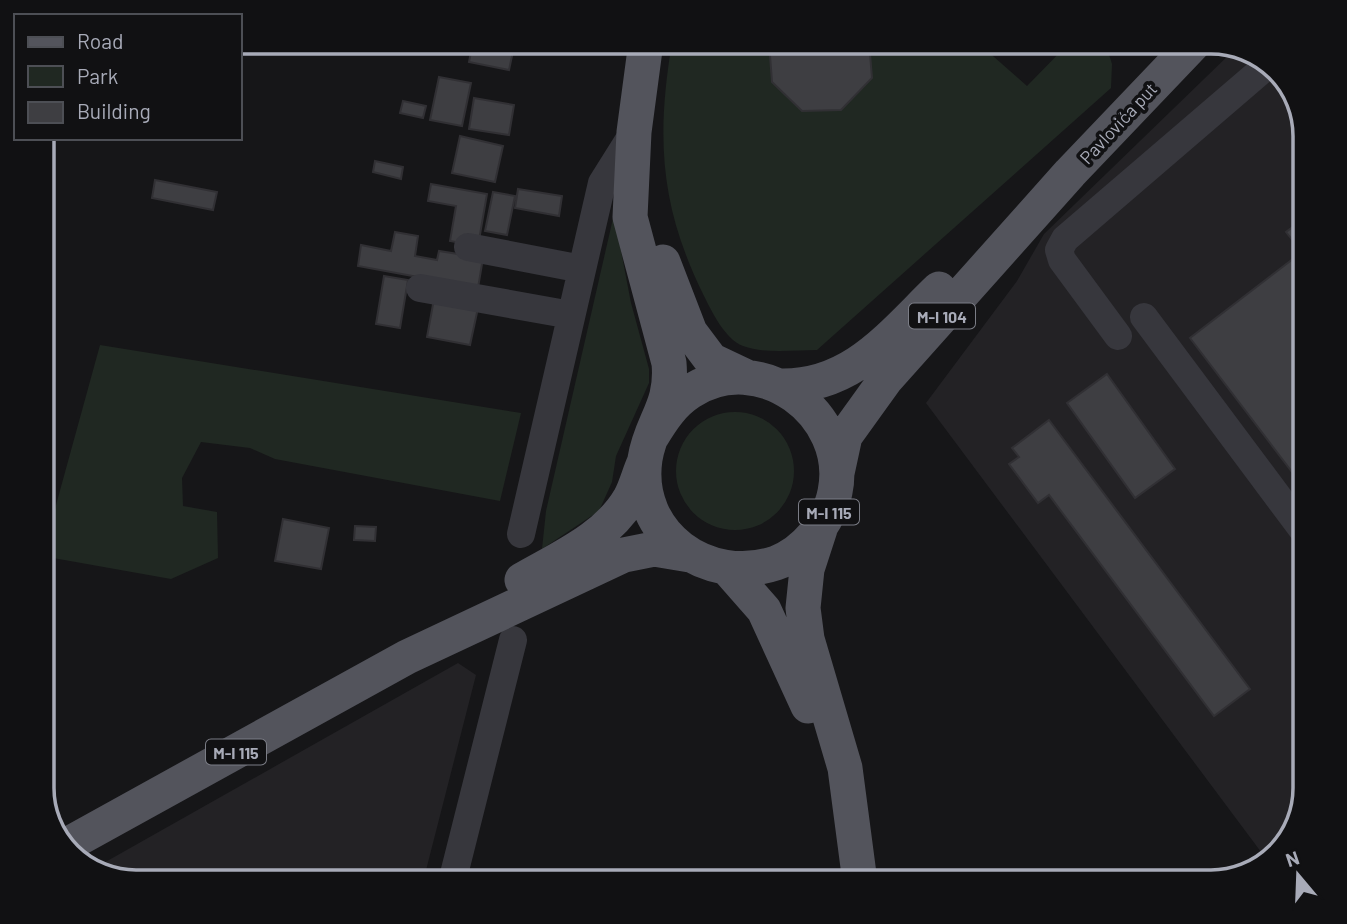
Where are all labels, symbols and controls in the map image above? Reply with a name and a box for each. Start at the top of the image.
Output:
legend [14,14,242,140]
text: Road [77,28,123,53]
text: Park [77,63,118,88]
street label: Pavlovića put [1075,78,1161,168]
text: Building [77,98,151,123]
road number: M-I 104 [909,304,975,328]
road number: M-I 115 [799,499,859,524]
road number: M-I 115 [206,740,266,764]
north arrow [1263,840,1333,910]
text: N [1283,846,1302,871]

